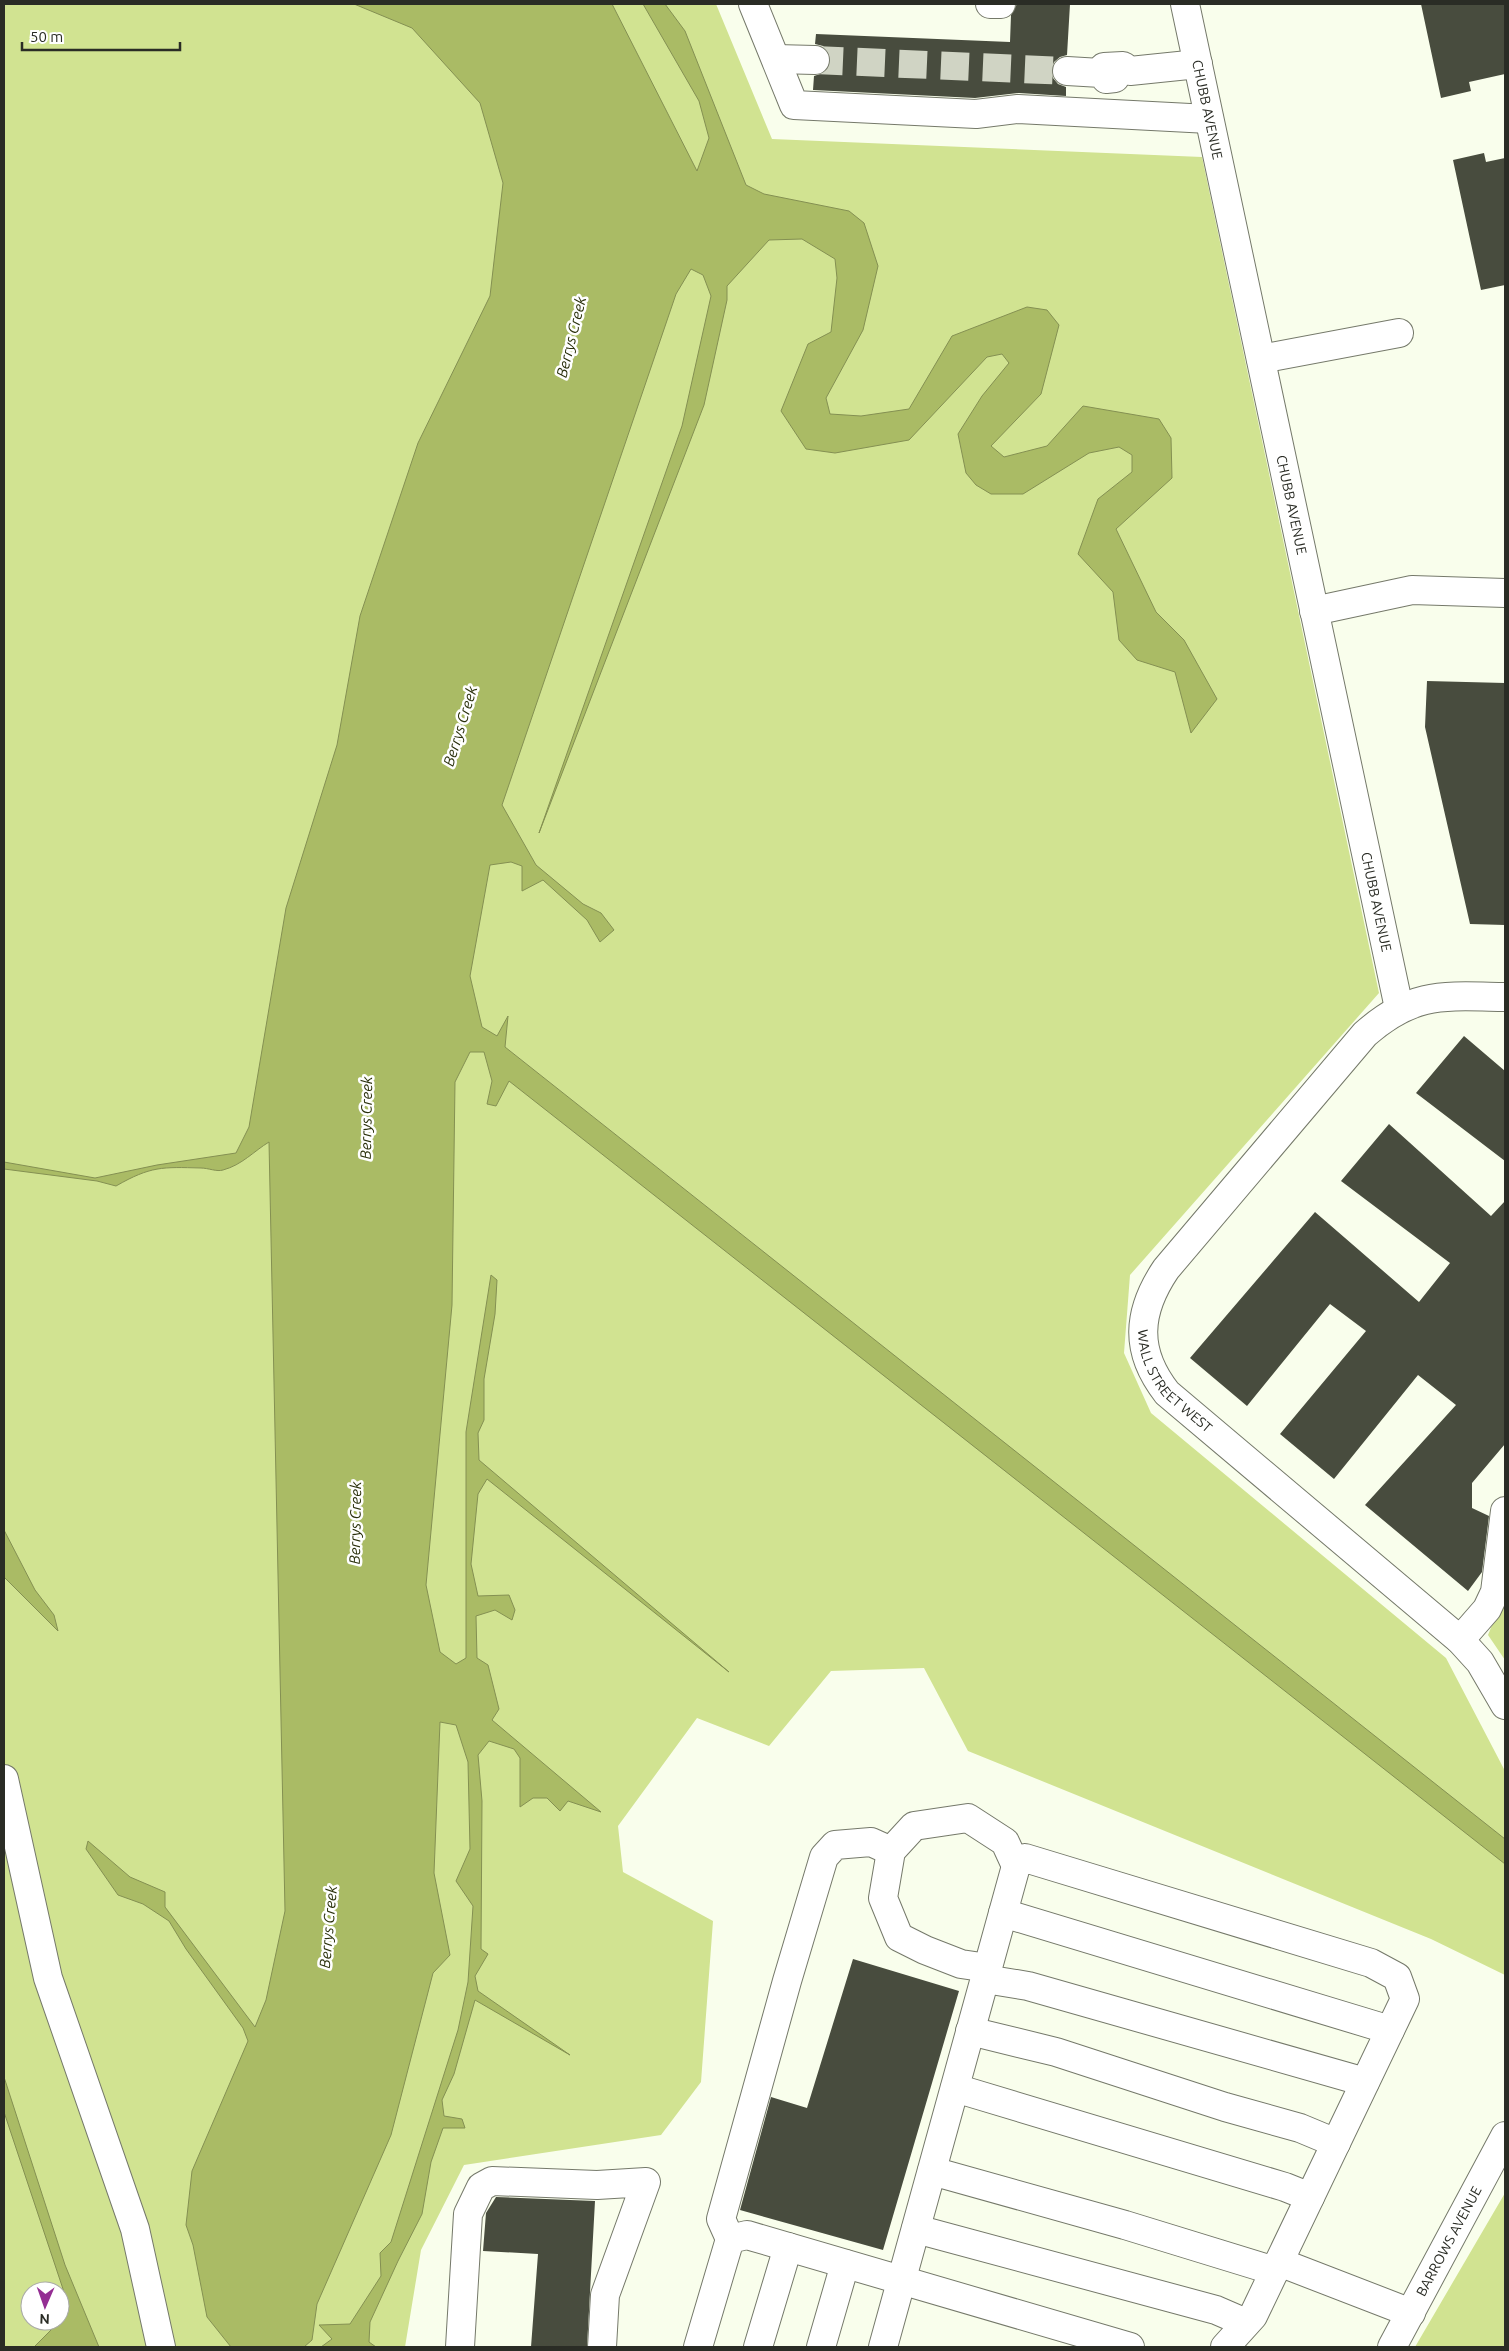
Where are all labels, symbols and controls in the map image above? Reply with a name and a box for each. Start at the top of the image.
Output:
scale bar [22,20,180,52]
text: 50 m [30,28,63,45]
street label: CHUBB AVENUE [1189,58,1226,161]
water label: Berrys Creek [553,294,589,379]
street label: CHUBB AVENUE [1273,453,1310,556]
water label: Berrys Creek [440,684,480,768]
street label: CHUBB AVENUE [1358,851,1395,953]
water label: Berrys Creek [357,1076,375,1160]
street label: WALL STREET WEST [1135,1329,1216,1436]
water label: Berrys Creek [346,1481,364,1565]
water label: Berrys Creek [316,1885,340,1969]
street label: BARROWS AVENUE [1413,2183,1485,2299]
north arrow [20,2281,70,2331]
text: N [39,2311,50,2327]

